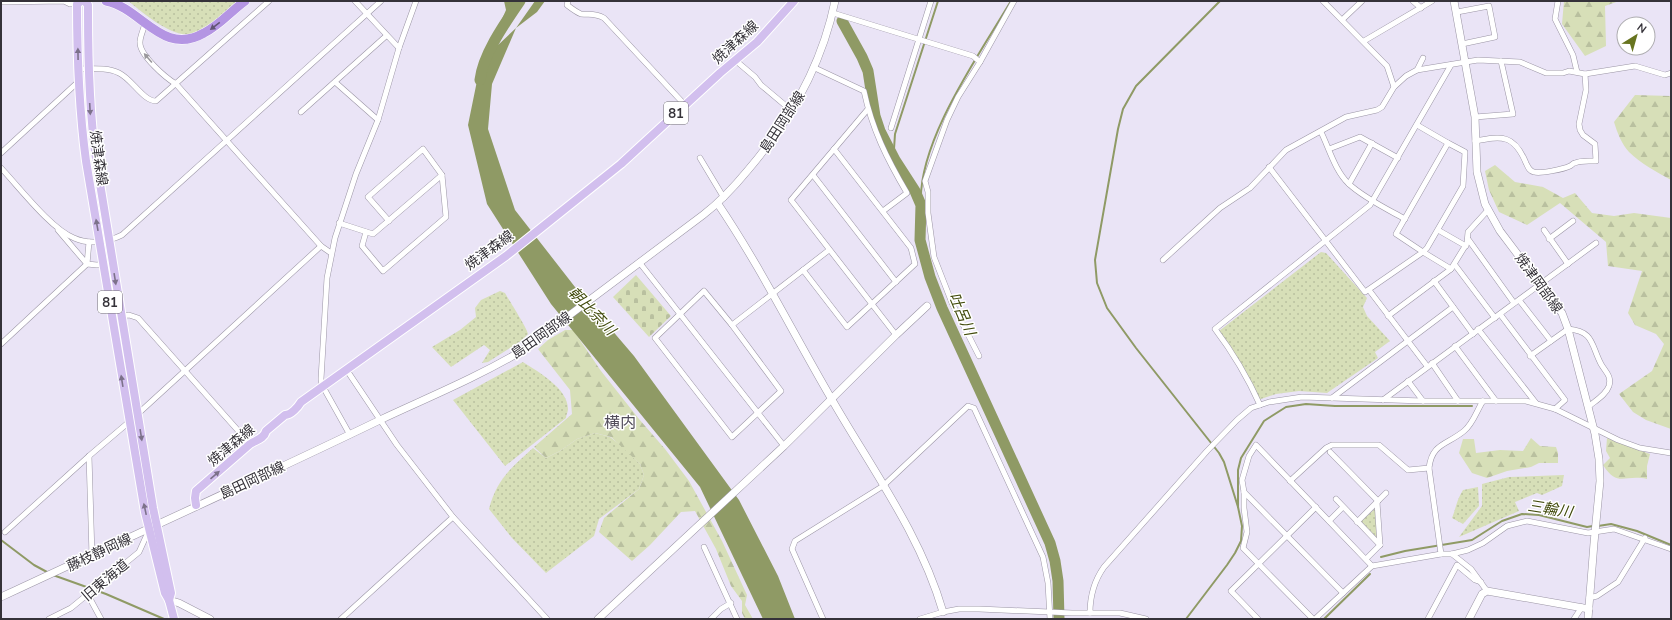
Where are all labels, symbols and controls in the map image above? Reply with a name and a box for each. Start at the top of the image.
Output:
north arrow [1616,16,1656,56]
street label: 焼津森線 [708,17,762,68]
text: N [1634,20,1650,37]
one-way arrow [210,22,221,30]
one-way arrow [75,47,81,60]
one-way arrow [144,53,153,64]
street label: 島田岡部線 [755,88,809,157]
road number: 81 [664,102,688,124]
one-way arrow [87,103,93,116]
street label: 焼津森線 [85,129,112,187]
one-way arrow [94,219,100,231]
street label: 焼津森線 [461,226,518,275]
street label: 焼津岡部線 [1510,249,1567,317]
one-way arrow [112,273,118,285]
water label: 朝比奈川 [564,282,621,341]
water label: 吐呂川 [944,289,981,340]
road number: 81 [98,291,122,313]
street label: 島田岡部線 [507,308,575,363]
one-way arrow [119,375,125,387]
district label: 横内 [604,412,636,434]
street label: 焼津森線 [204,420,259,471]
one-way arrow [138,429,144,441]
street label: 島田岡部線 [216,457,288,504]
one-way arrow [210,471,220,480]
water label: 三輪川 [1526,496,1576,523]
one-way arrow [141,503,147,515]
street label: 藤枝静岡線 [63,529,135,576]
street label: 旧東海道 [78,555,133,606]

